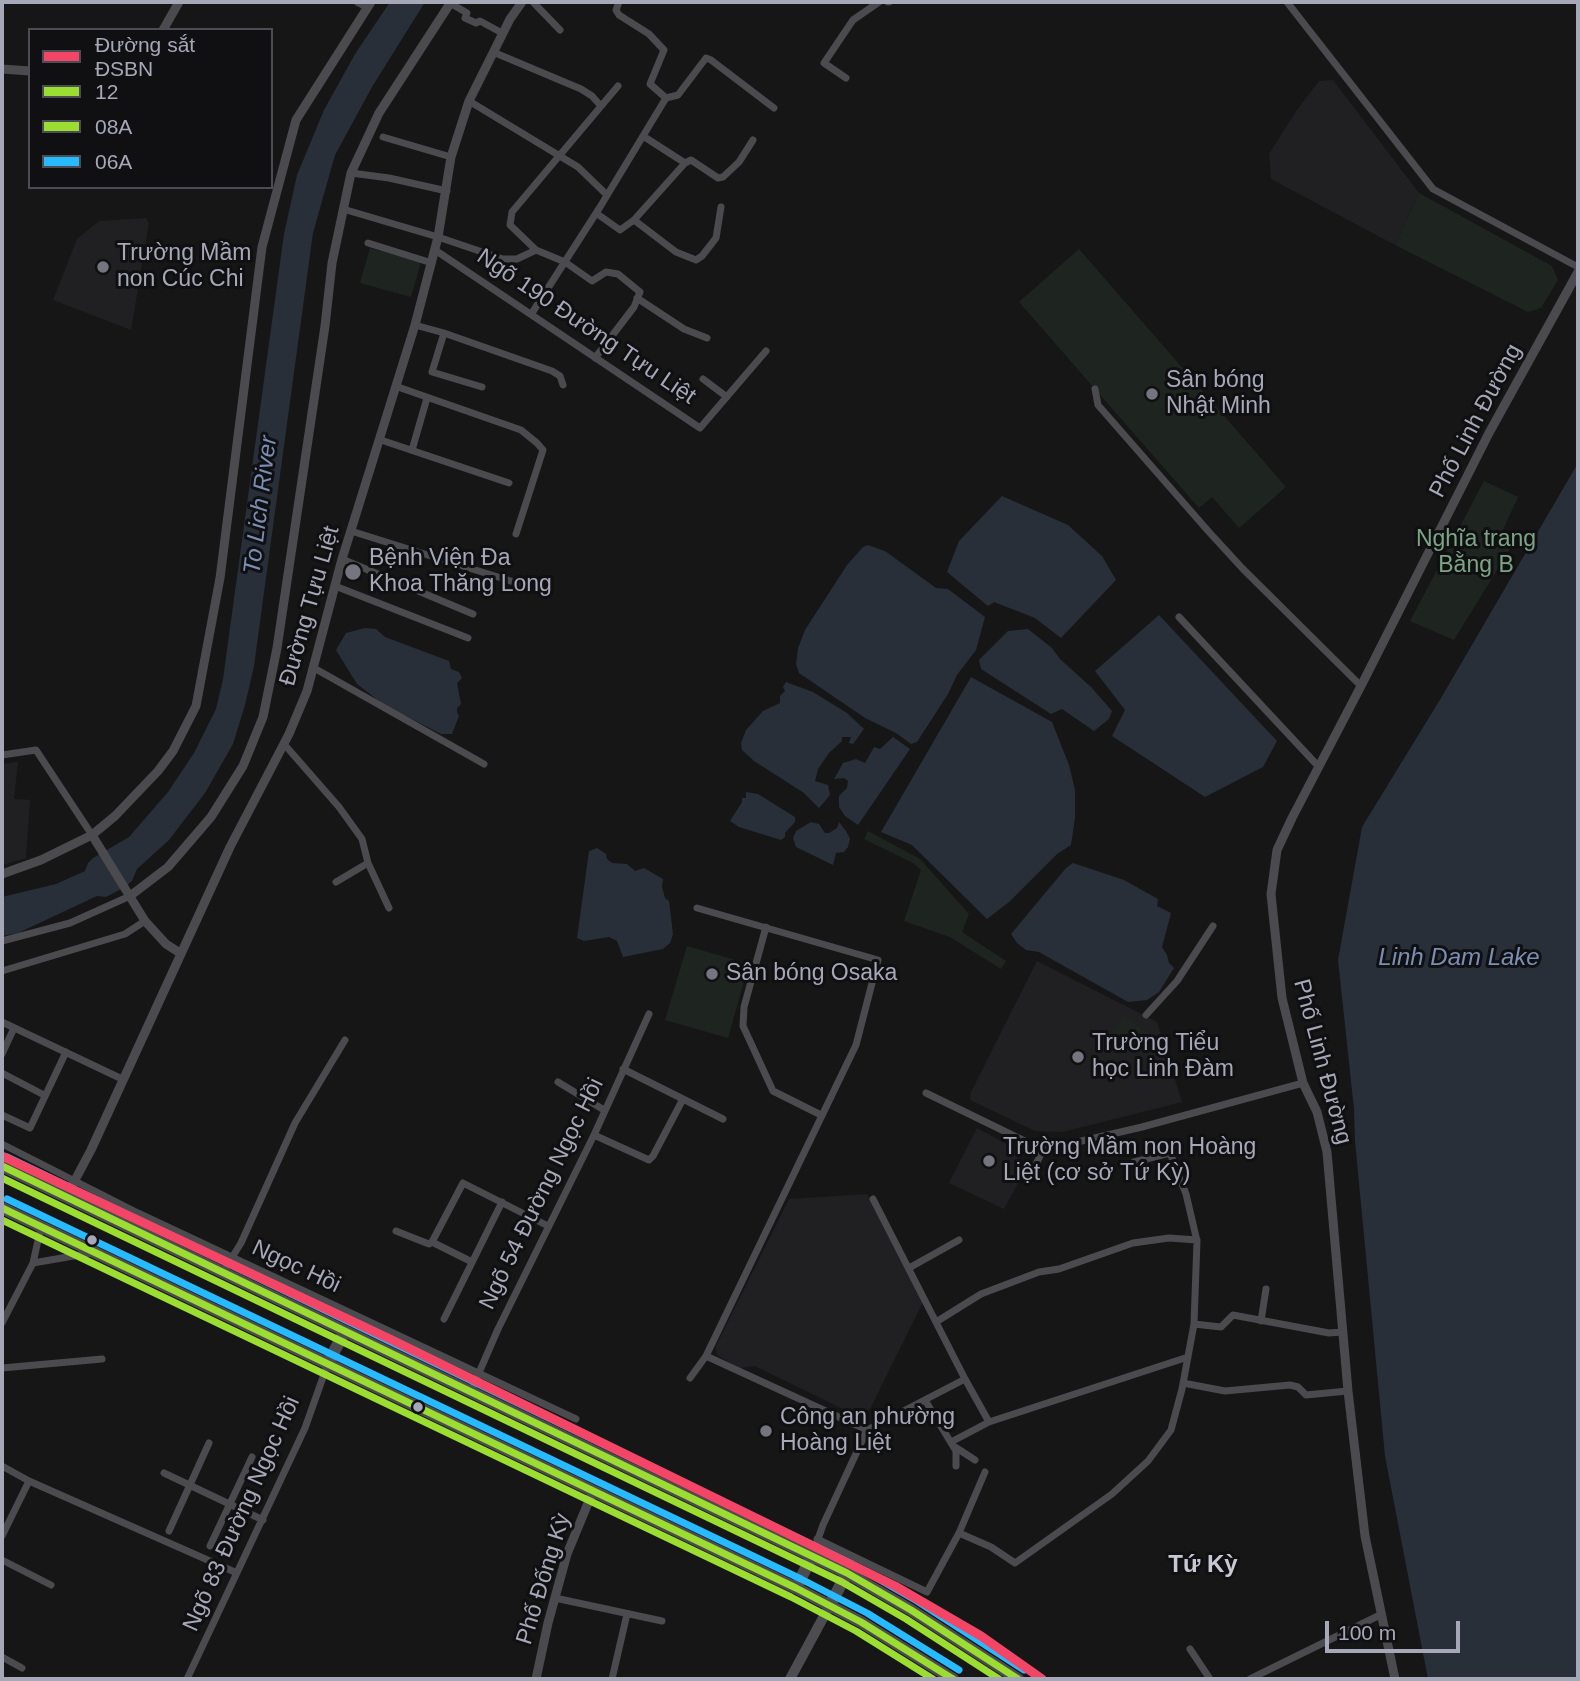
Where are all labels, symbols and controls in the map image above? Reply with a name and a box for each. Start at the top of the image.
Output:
legend [28,28,273,189]
text: Đường sắt ĐSBN [95,33,195,80]
text: 12 [95,80,118,103]
text: 08A [95,115,132,138]
text: 06A [95,150,132,173]
place label: Trường Mầm non Cúc Chi [117,240,251,294]
street label: Ngõ 190 Đường Tựu Liệt [471,243,701,411]
marker: Trường Mầm non Cúc Chi [95,259,111,275]
street label: Phố Linh Đường [1424,340,1528,502]
place label: Sân bóng Nhật Minh [1166,367,1271,421]
marker: Sân bóng Nhật Minh [1144,386,1160,402]
water label: To Lich River [238,434,284,576]
street label: Đường Tựu Liệt [274,523,346,689]
park label: Nghĩa trang Bằng B [1416,526,1536,580]
place label: Bệnh Viện Đa Khoa Thăng Long [369,545,552,599]
marker: Bệnh Viện Đa Khoa Thăng Long [343,562,363,582]
water label: Linh Dam Lake [1378,944,1540,972]
place label: Sân bóng Osaka [726,960,897,988]
marker: Sân bóng Osaka [704,966,720,982]
street label: Phố Linh Đường [1287,976,1357,1148]
place label: Trường Tiểu học Linh Đàm [1092,1030,1234,1084]
marker: Trường Tiểu học Linh Đàm [1070,1049,1086,1065]
street label: Ngõ 54 Đường Ngọc Hồi [474,1074,610,1314]
place label: Trường Mầm non Hoàng Liệt (cơ sở Tứ Kỳ) [1003,1134,1256,1188]
marker: Trường Mầm non Hoàng Liệt (cơ sở Tứ Kỳ) [981,1153,997,1169]
unlabelled marker [85,1233,99,1247]
street label: Ngọc Hồi [247,1235,345,1299]
street label: Ngõ 83 Đường Ngọc Hồi [178,1392,306,1636]
unlabelled marker [411,1400,425,1414]
place label: Công an phường Hoàng Liệt [780,1404,955,1458]
marker: Công an phường Hoàng Liệt [758,1423,774,1439]
street label: Phố Đống Kỳ [511,1510,577,1648]
district label: Tứ Kỳ [1168,1551,1238,1579]
scale bar [1328,1608,1463,1652]
text: 100 m [1338,1621,1396,1644]

